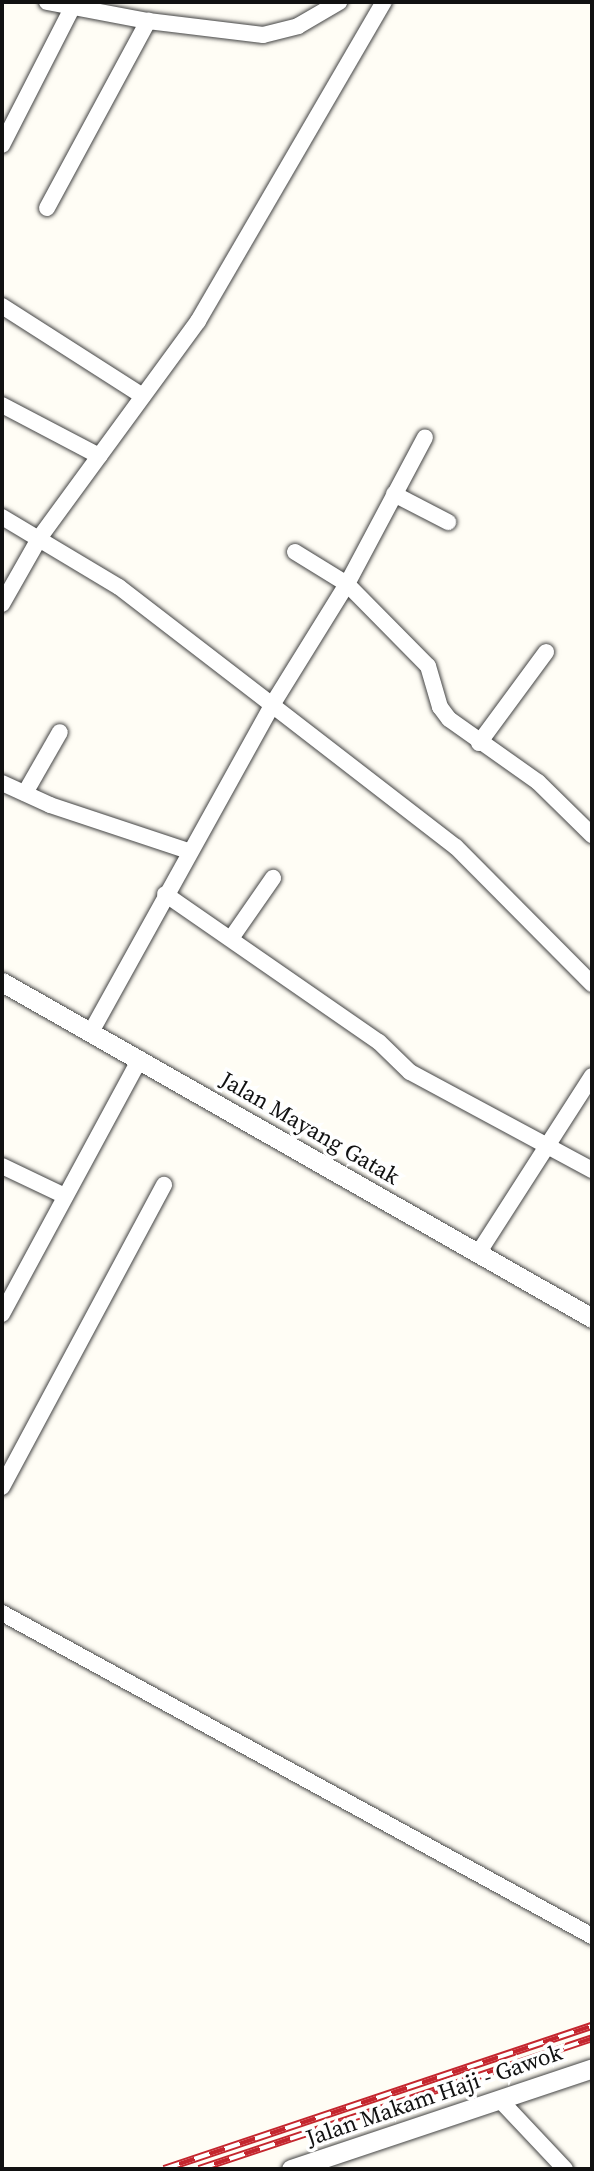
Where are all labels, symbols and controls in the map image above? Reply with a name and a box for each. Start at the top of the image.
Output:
street label: Jalan Mayang Gatak [215,1065,405,1191]
street label: Jalan Makam Haji - Gawok [302,2038,566,2152]

